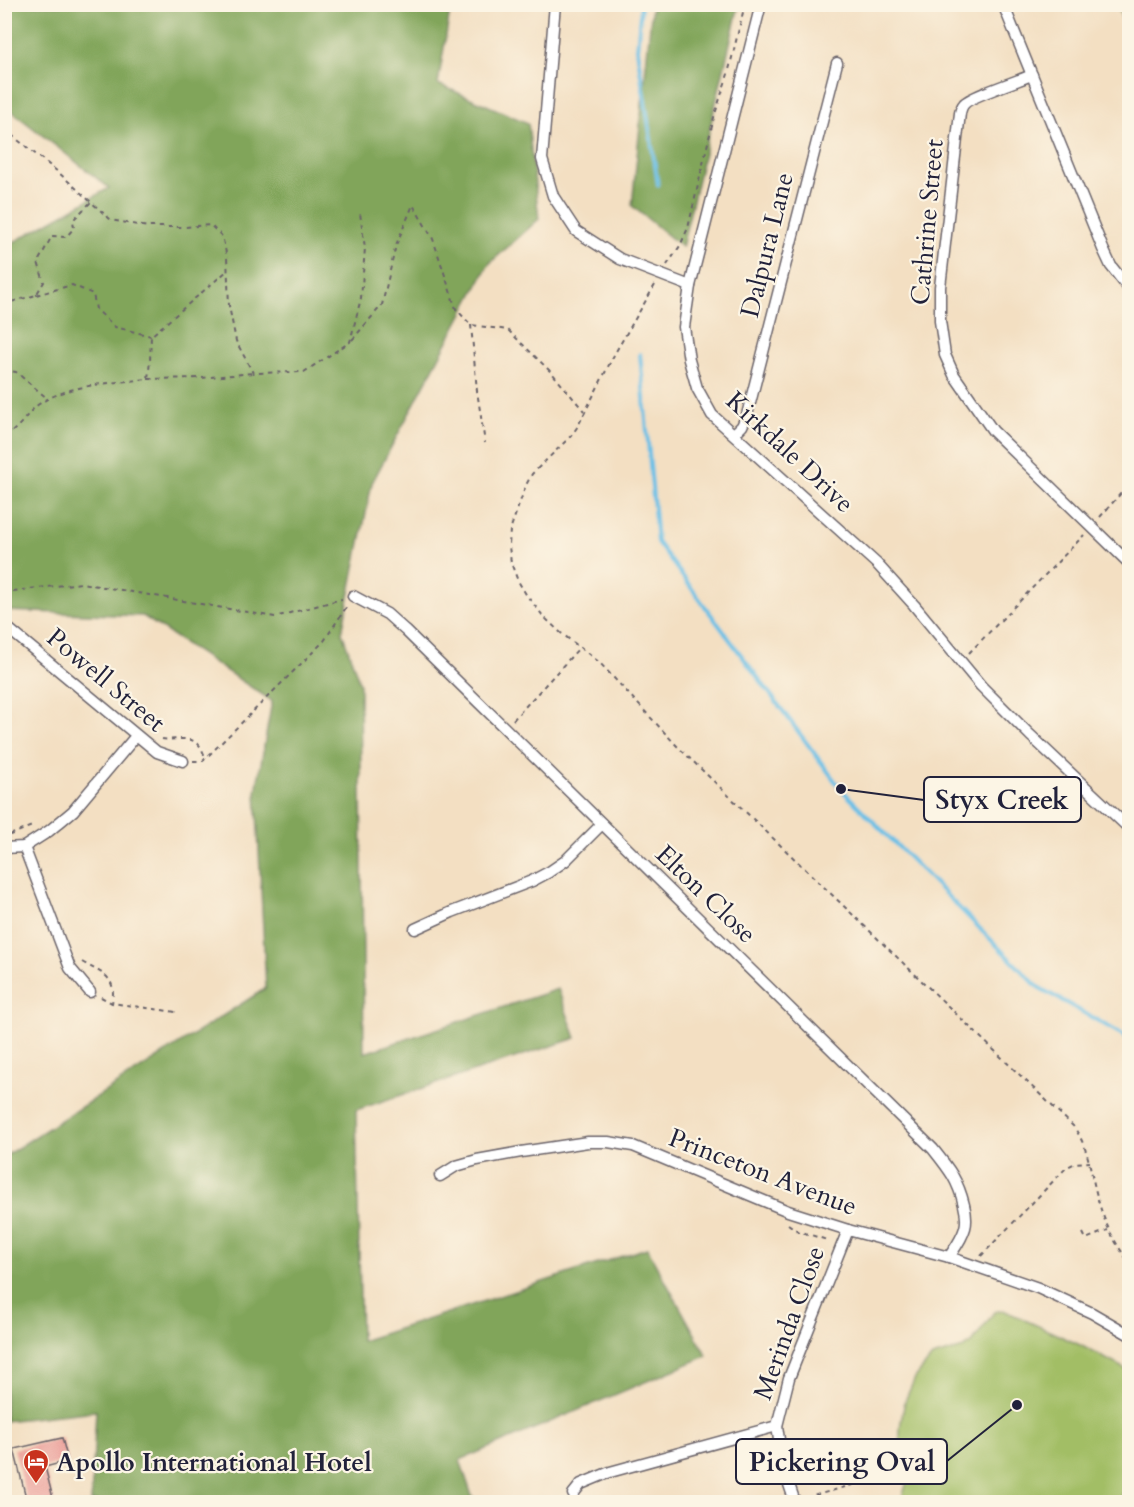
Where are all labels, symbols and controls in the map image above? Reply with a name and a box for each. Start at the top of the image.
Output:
street label: Cathrine Street [902,138,952,306]
street label: Dalpura Lane [732,169,802,321]
street label: Kirkdale Drive [718,383,862,521]
street label: Powell Street [39,620,173,740]
callout: Styx Creek [924,777,1081,822]
text: Styx Creek [935,782,1069,819]
street label: Elton Close [648,837,764,951]
street label: Princeton Avenue [664,1120,862,1224]
street label: Merinda Close [745,1241,833,1405]
callout: Pickering Oval [736,1439,947,1484]
text: Pickering Oval [749,1444,935,1481]
place label: Apollo International Hotel [56,1445,372,1480]
hotel icon: Apollo International Hotel [21,1447,51,1485]

